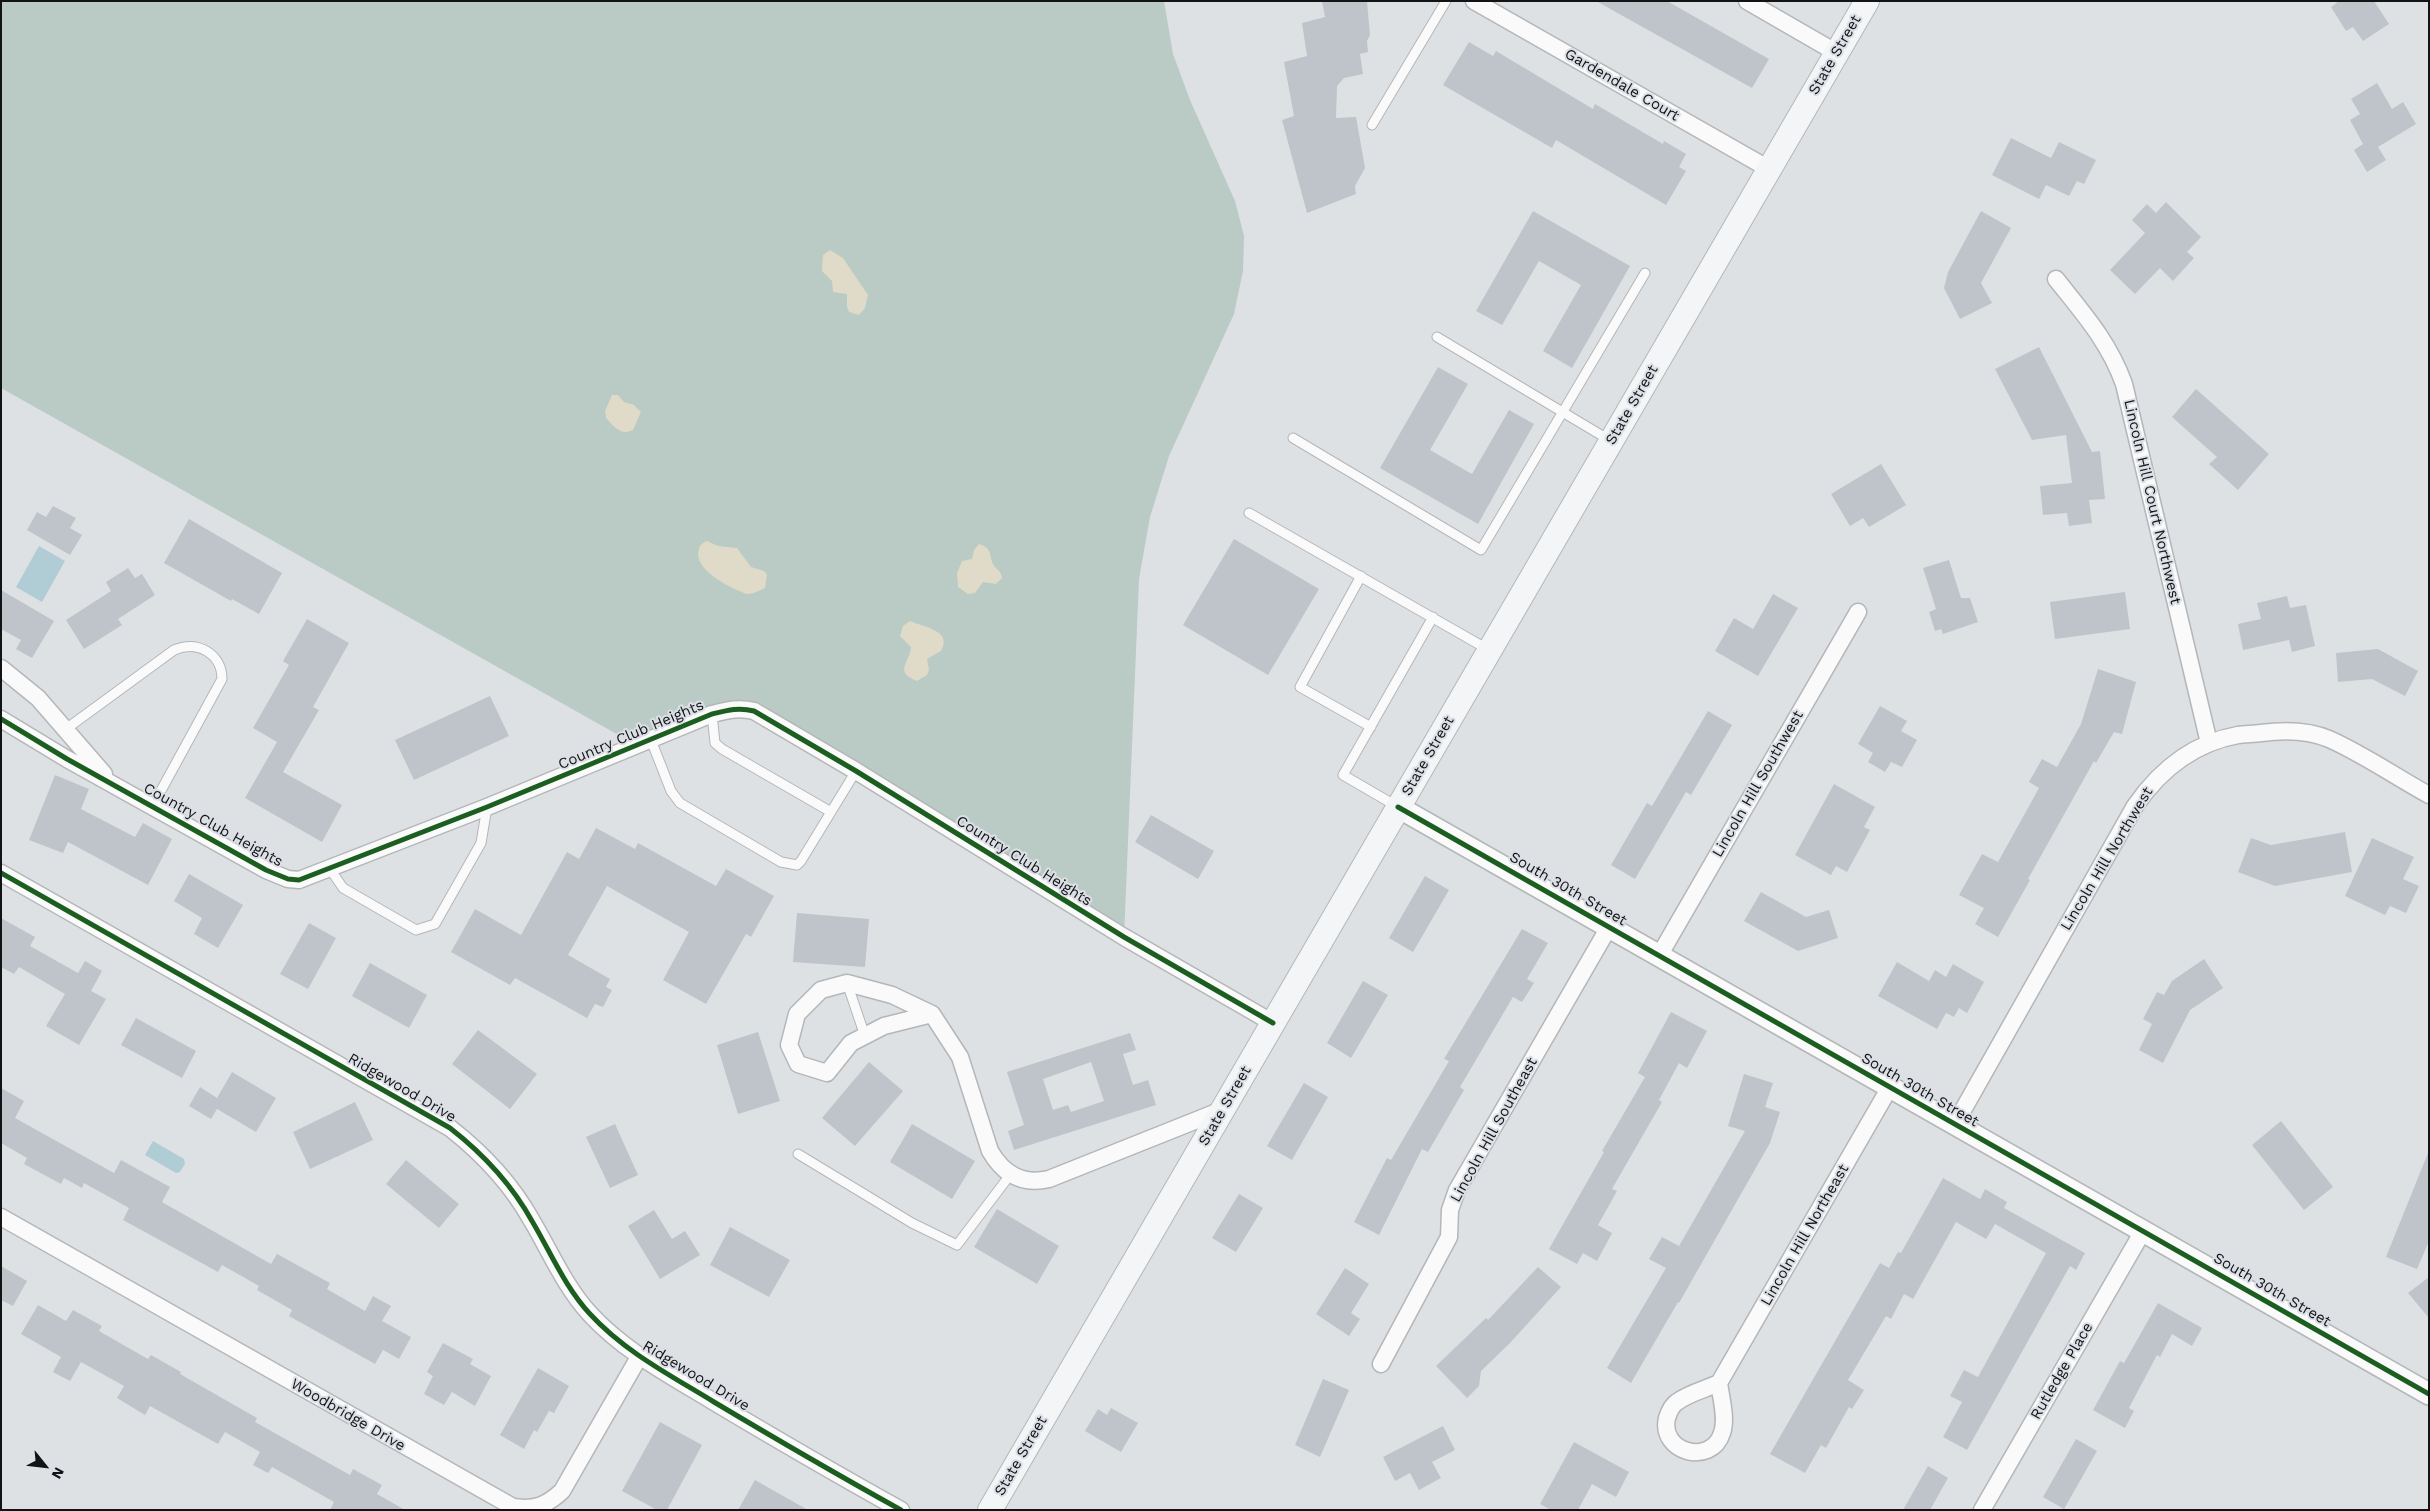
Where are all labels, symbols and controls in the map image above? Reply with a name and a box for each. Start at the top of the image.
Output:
street label: State Street [1805,12,1865,98]
street label: Gardendale Court [1561,45,1683,125]
street label: State Street [1602,362,1662,448]
street label: Lincoln Hill Court Northwest [2120,398,2184,606]
street label: Country Club Heights [555,696,707,774]
street label: Lincoln Hill Southwest [1709,707,1807,861]
street label: State Street [1398,713,1458,799]
street label: Country Club Heights [140,779,286,871]
street label: Lincoln Hill Northwest [2057,784,2157,934]
street label: Country Club Heights [953,812,1095,910]
street label: South 30th Street [1506,848,1630,930]
street label: South 30th Street [1858,1049,1982,1131]
street label: Ridgewood Drive [345,1050,459,1126]
street label: Lincoln Hill Southeast [1447,1054,1541,1206]
street label: State Street [1195,1063,1255,1149]
street label: Lincoln Hill Northeast [1757,1161,1853,1309]
street label: South 30th Street [2210,1249,2334,1331]
street label: Rutledge Place [2027,1319,2097,1423]
street label: Ridgewood Drive [639,1337,753,1415]
street label: Woodbridge Drive [288,1375,408,1455]
street label: State Street [991,1413,1051,1499]
north arrow [20,1441,70,1491]
text: N [49,1465,68,1482]

